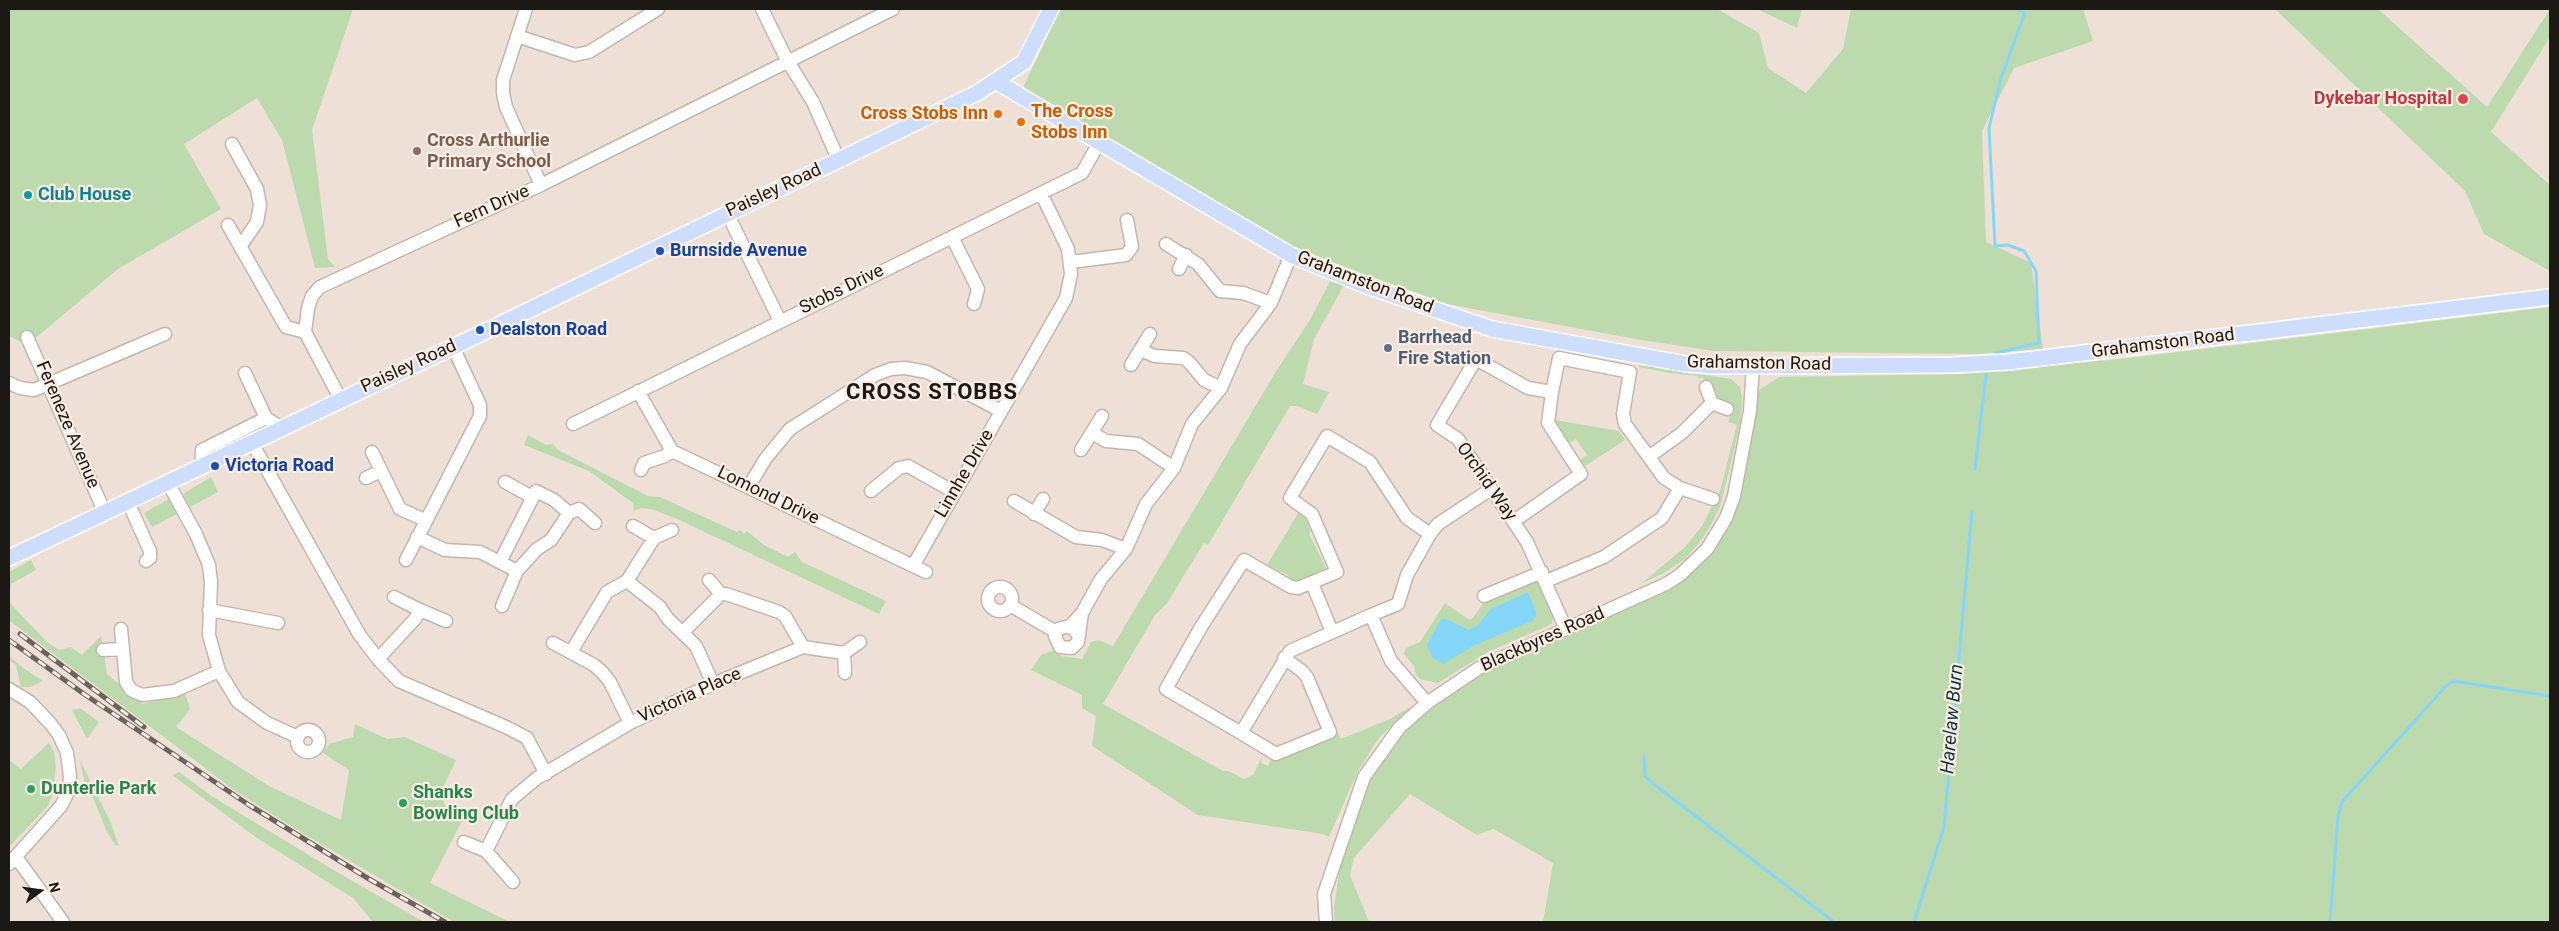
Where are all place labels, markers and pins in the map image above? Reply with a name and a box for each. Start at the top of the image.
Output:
place label: Dykebar Hospital [2314,88,2452,110]
marker: Dykebar Hospital [2456,92,2470,106]
place label: The Cross Stobs Inn [1031,101,1113,144]
place label: Cross Stobs Inn [860,103,988,125]
marker: Cross Stobs Inn [992,108,1004,120]
marker: The Cross Stobs Inn [1015,116,1027,128]
place label: Cross Arthurlie Primary School [427,130,551,172]
marker: Cross Arthurlie Primary School [411,145,423,157]
place label: Club House [38,184,131,206]
marker: Club House [22,189,34,201]
place label: Burnside Avenue [670,240,807,262]
marker: Burnside Avenue [654,245,666,257]
place label: Dealston Road [490,319,607,341]
marker: Dealston Road [474,324,486,336]
place label: Barrhead Fire Station [1398,327,1491,369]
marker: Barrhead Fire Station [1382,342,1394,354]
place label: Victoria Road [225,455,334,477]
marker: Victoria Road [209,460,221,472]
place label: Dunterlie Park [41,778,156,800]
place label: Shanks Bowling Club [413,782,519,824]
marker: Dunterlie Park [25,783,37,795]
marker: Shanks Bowling Club [397,797,409,809]

